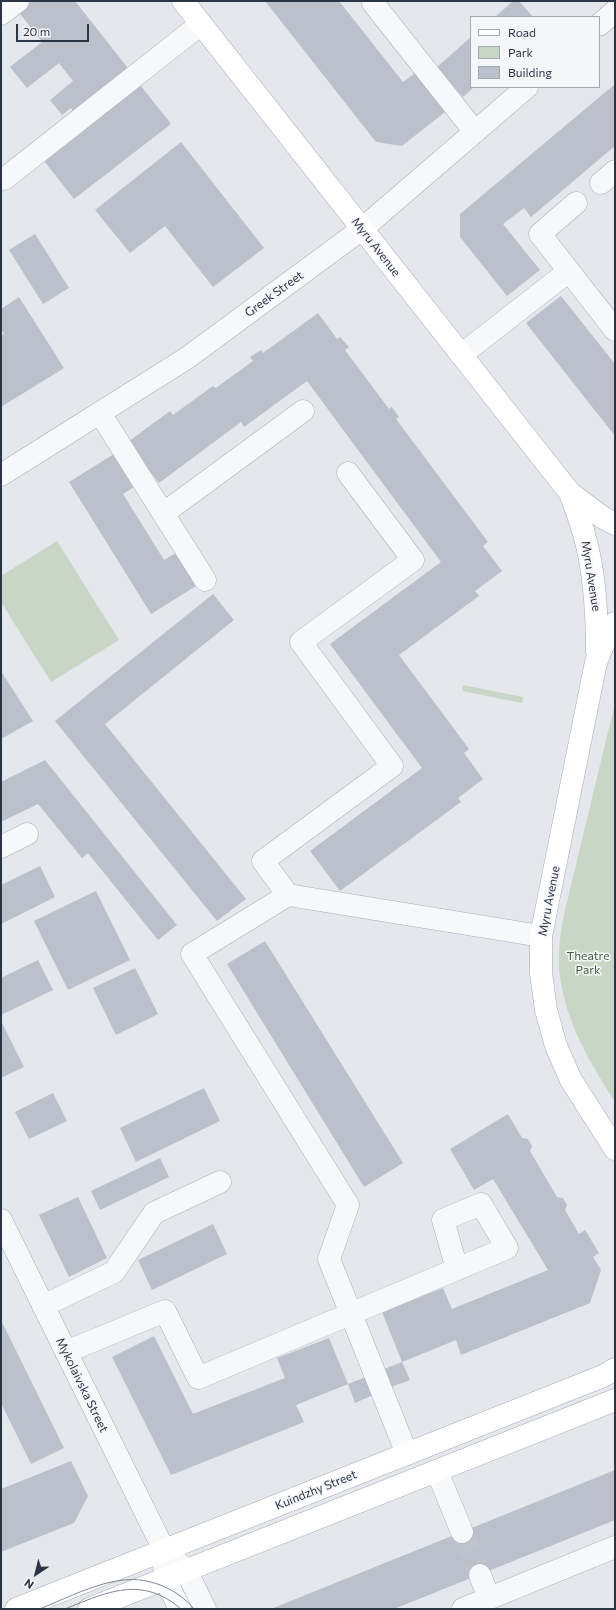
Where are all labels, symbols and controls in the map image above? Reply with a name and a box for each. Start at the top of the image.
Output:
scale bar [18,16,91,42]
legend [470,16,600,88]
text: 20 m [23,24,50,38]
text: Road [508,25,536,39]
text: Park [508,45,533,59]
text: Building [508,65,552,79]
street label: Myru Avenue [348,215,404,279]
street label: Greek Street [242,268,306,320]
street label: Myru Avenue [578,540,604,612]
street label: Myru Avenue [535,865,563,937]
park label: Theatre Park [566,949,610,977]
street label: Mykolaivska Street [53,1335,111,1435]
street label: Kuindzhy Street [273,1467,359,1513]
north arrow [16,1554,56,1594]
text: N [22,1577,36,1592]

